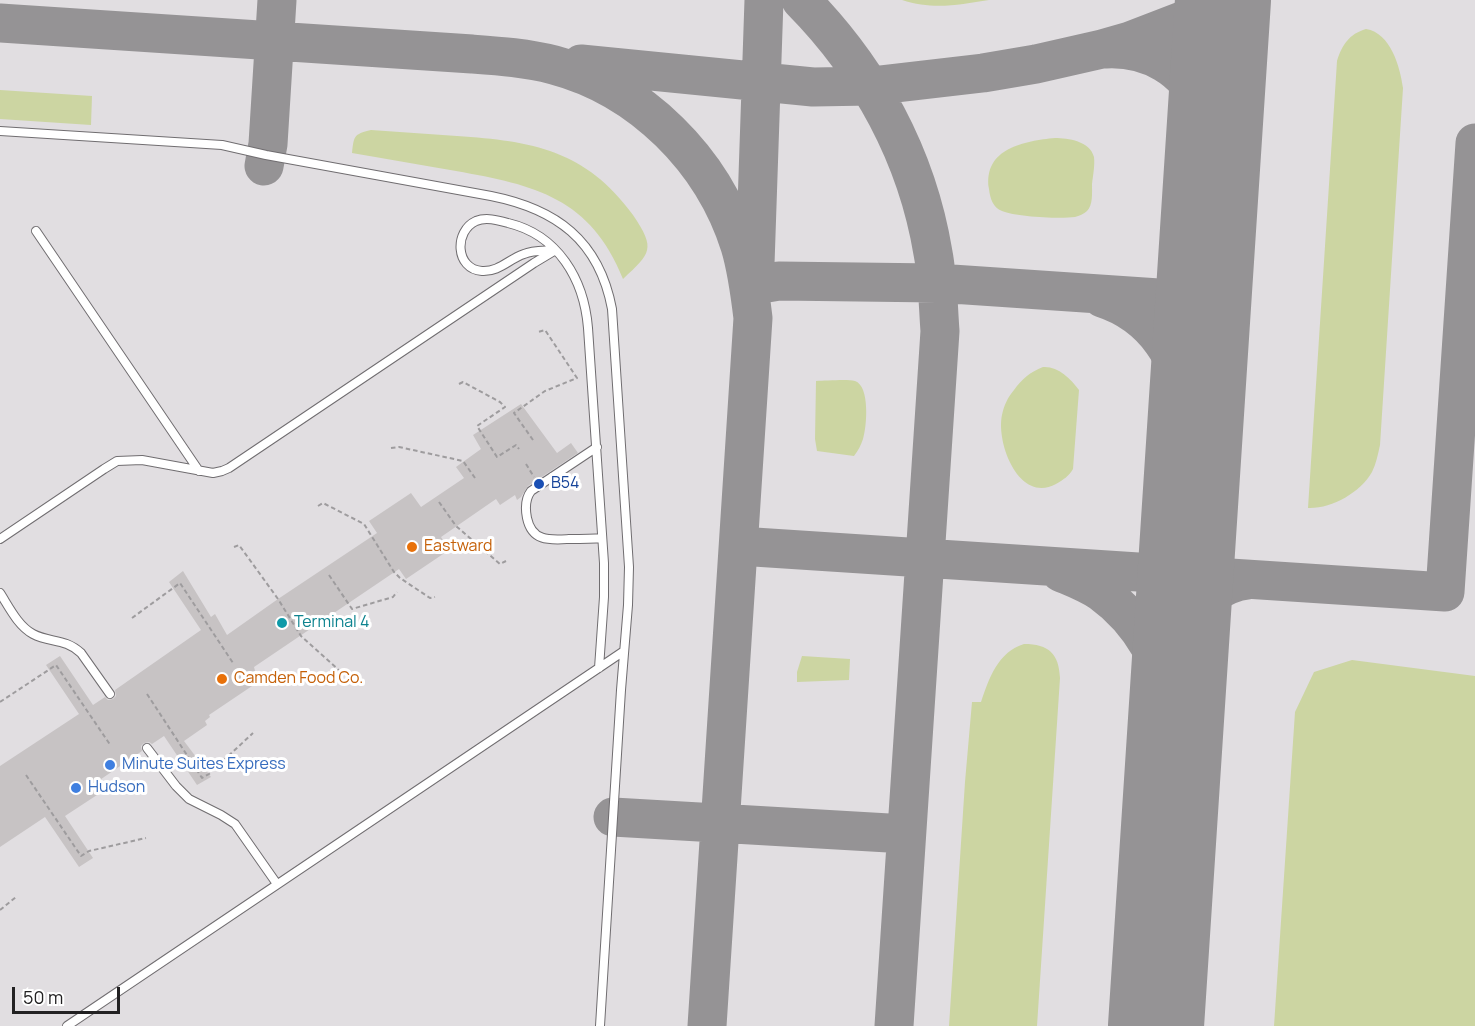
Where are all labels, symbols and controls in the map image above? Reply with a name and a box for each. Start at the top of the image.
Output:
place label: B54 [551,474,579,494]
marker: B54 [532,477,546,491]
place label: Eastward [424,537,493,557]
marker: Eastward [405,540,419,554]
place label: Terminal 4 [294,613,369,633]
marker: Terminal 4 [275,616,289,630]
place label: Camden Food Co. [234,669,363,689]
marker: Camden Food Co. [215,672,229,686]
place label: Minute Suites Express [122,755,286,775]
marker: Minute Suites Express [103,758,117,772]
place label: Hudson [88,778,145,798]
marker: Hudson [69,781,83,795]
scale bar [15,975,123,1013]
text: 50 m [23,985,63,1009]

